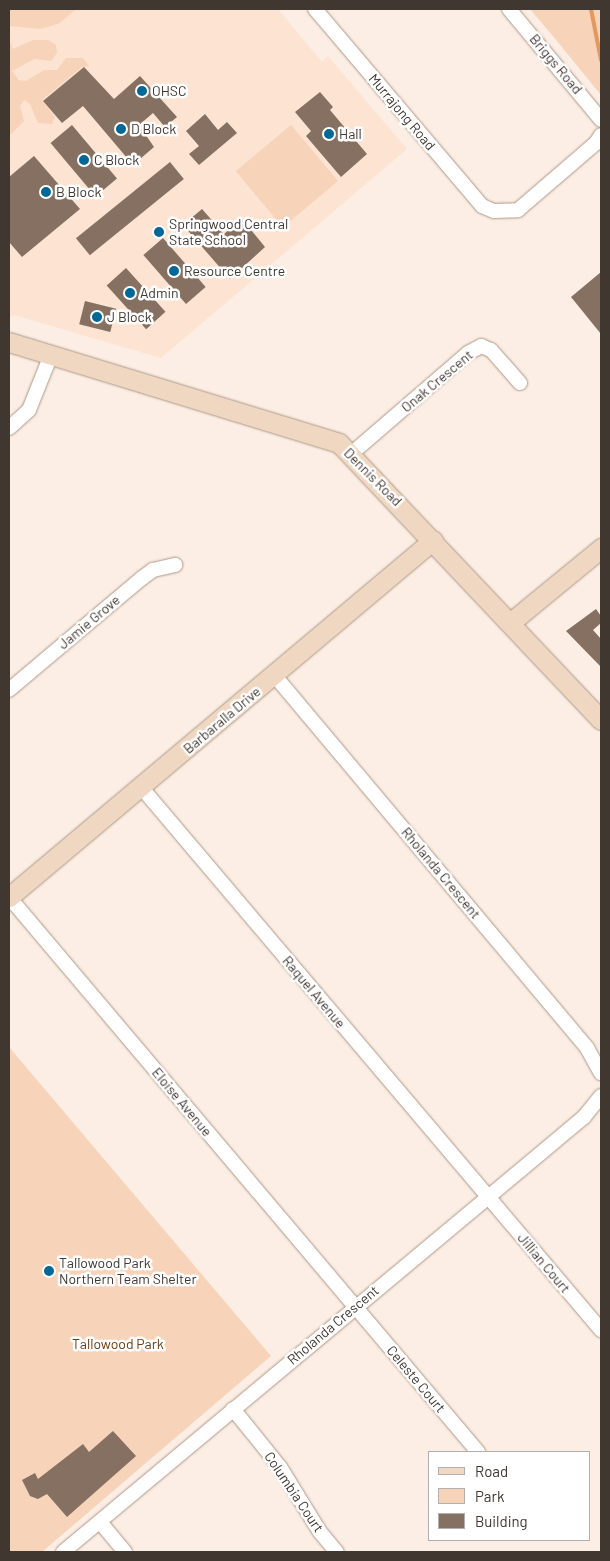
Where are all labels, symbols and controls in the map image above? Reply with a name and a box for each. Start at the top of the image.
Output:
street label: Briggs Road [526,31,586,97]
street label: Murrajong Road [365,70,439,154]
place label: OHSC [152,83,187,99]
marker: OHSC [136,85,148,97]
place label: D Block [131,121,176,137]
marker: D Block [115,123,127,135]
place label: Hall [339,126,362,142]
marker: Hall [323,128,335,140]
place label: C Block [94,152,139,168]
marker: C Block [78,154,90,166]
place label: B Block [56,184,101,200]
marker: B Block [40,186,52,198]
place label: Springwood Central State School [169,216,288,248]
marker: Springwood Central State School [153,226,165,238]
place label: Resource Centre [184,263,285,279]
marker: Resource Centre [168,265,180,277]
place label: Admin [140,285,179,301]
marker: Admin [124,287,136,299]
place label: J Block [107,309,152,325]
marker: J Block [91,311,103,323]
street label: Onak Crescent [398,346,476,416]
street label: Dennis Road [340,444,406,510]
street label: Jamie Grove [55,591,123,653]
street label: Barbaralla Drive [180,683,264,757]
street label: Rholanda Crescent [398,824,484,922]
street label: Raquel Avenue [279,953,349,1031]
street label: Eloise Avenue [148,1064,216,1140]
street label: Jillian Court [514,1230,574,1296]
place label: Tallowood Park Northern Team Shelter [59,1255,196,1288]
marker: Tallowood Park Northern Team Shelter [43,1265,55,1277]
street label: Rholanda Crescent [284,1282,382,1368]
park label: Tallowood Park [72,1336,164,1352]
street label: Celeste Court [383,1342,449,1416]
street label: Columbia Court [261,1449,327,1535]
legend [428,1451,590,1541]
text: Road [475,1462,508,1480]
text: Park [475,1487,504,1505]
text: Building [475,1512,528,1530]

